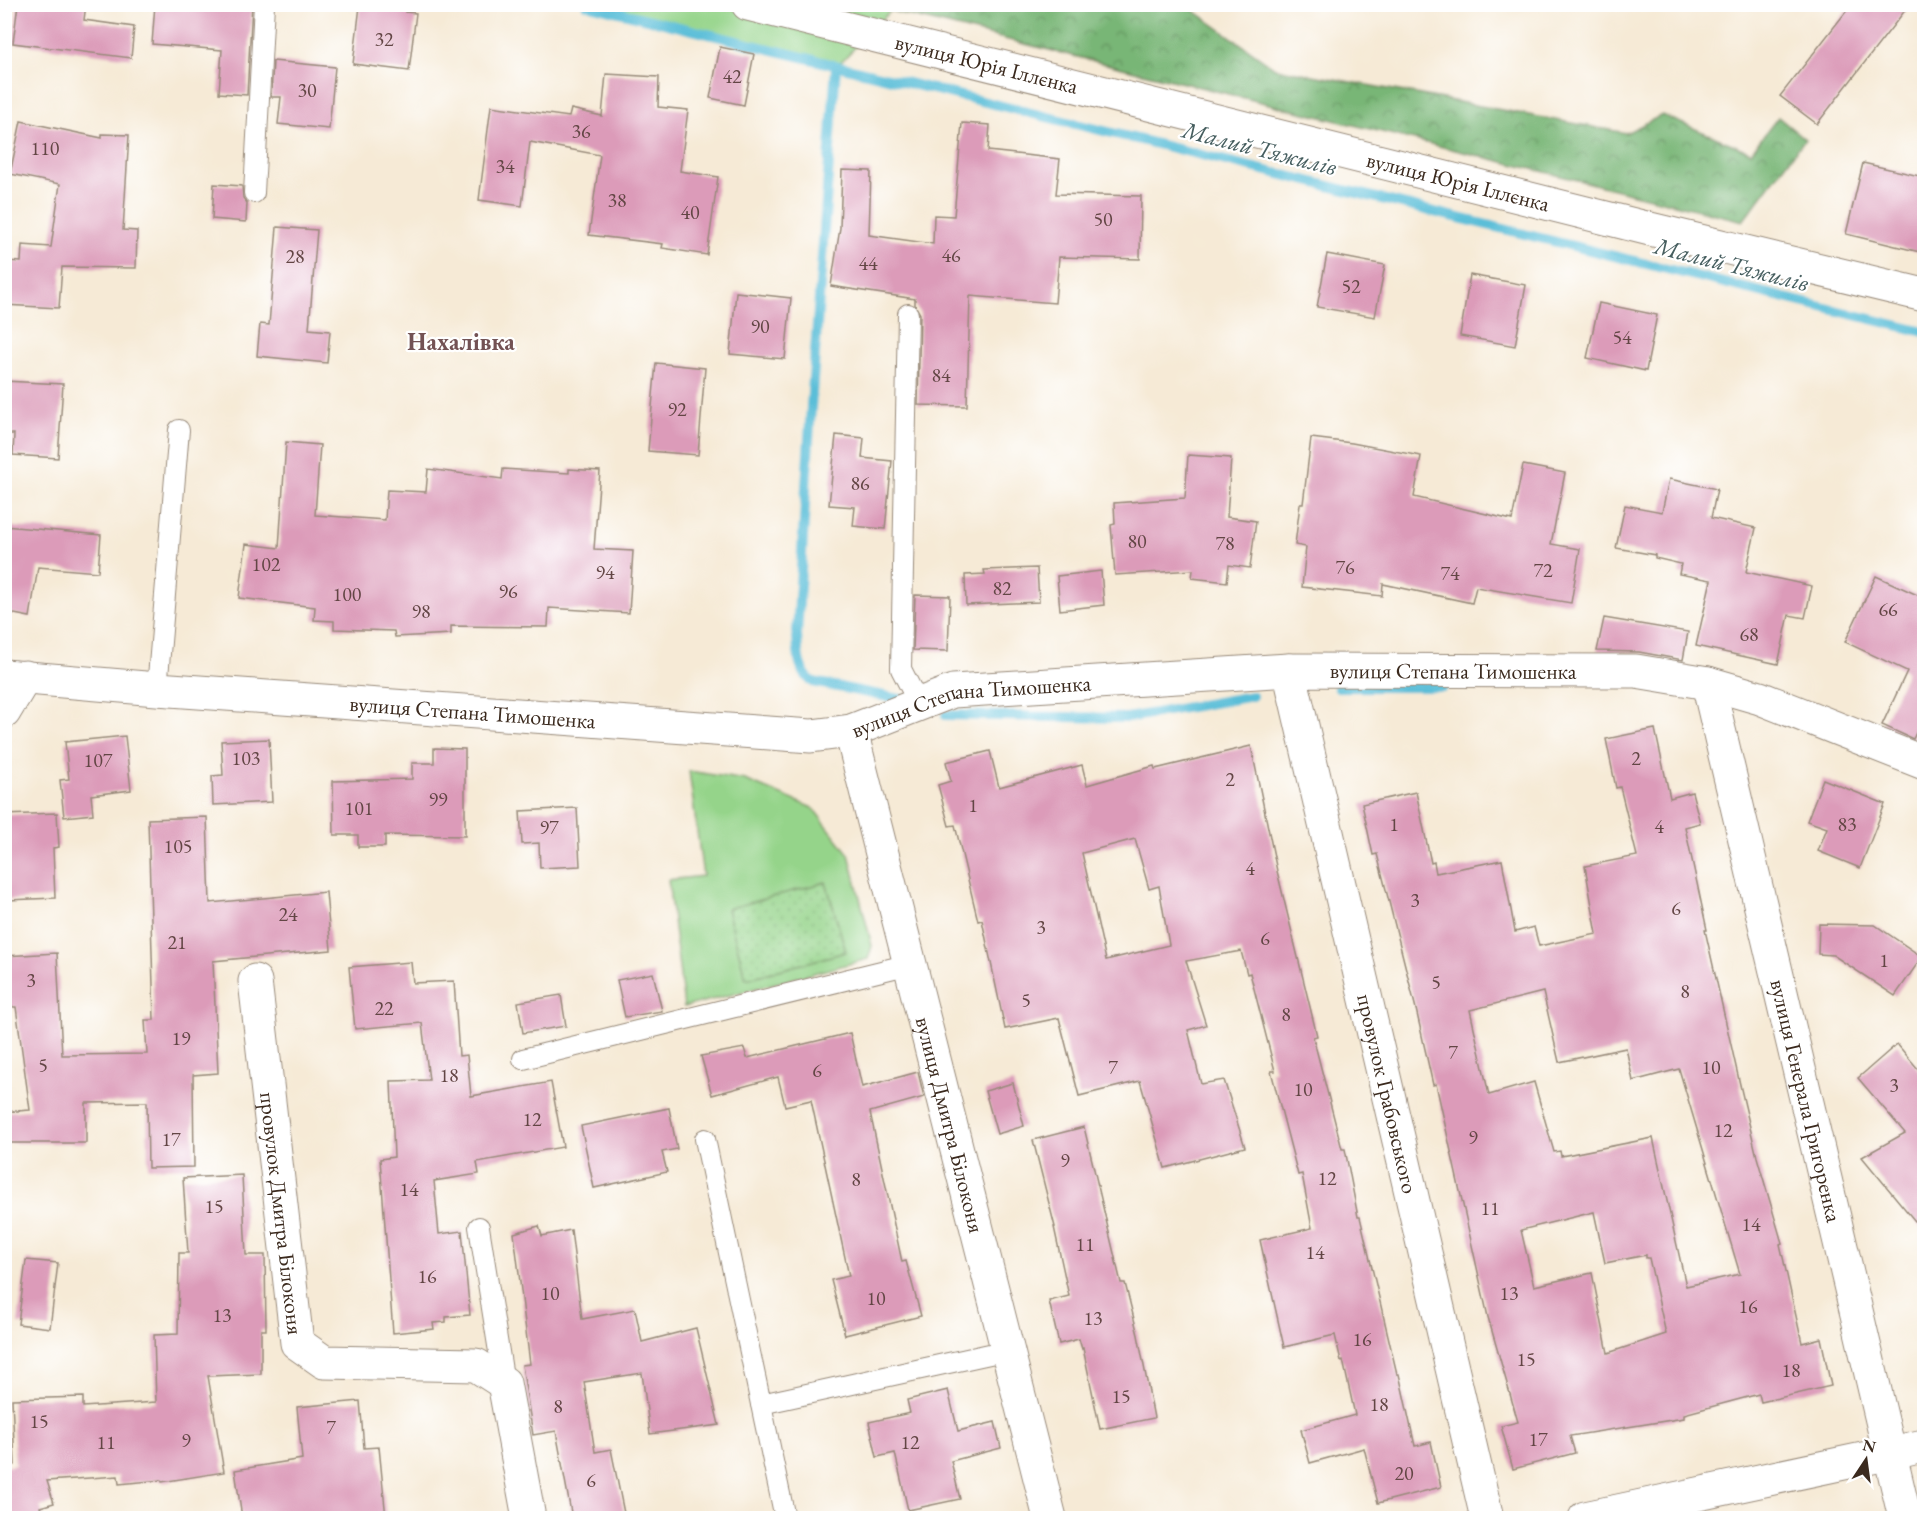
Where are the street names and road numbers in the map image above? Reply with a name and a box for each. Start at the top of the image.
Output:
street label: вулиця Юрія Іллєнка [892,27,1081,100]
street label: вулиця Юрія Іллєнка [1364,144,1553,218]
street label: вулиця Степана Тимошенка [1330,656,1577,685]
street label: вулиця Степана Тимошенка [847,668,1092,744]
street label: вулиця Степана Тимошенка [349,688,597,735]
street label: вулиця Генерала Григоренка [1764,976,1849,1225]
street label: провулок Грабовського [1351,991,1425,1196]
street label: вулиця Дмитра Білоконя [909,1013,992,1236]
street label: провулок Дмитра Білоконя [253,1091,310,1337]

